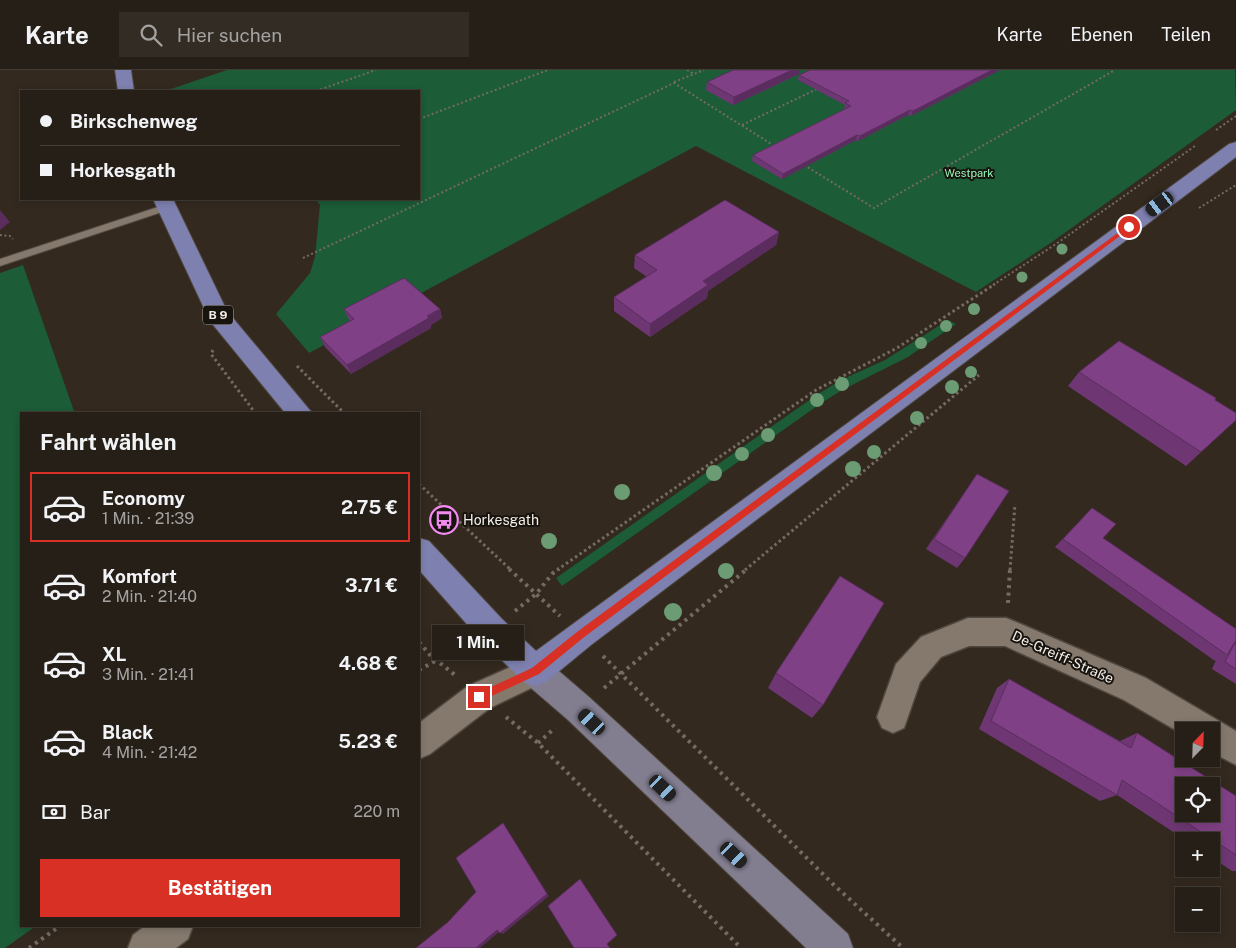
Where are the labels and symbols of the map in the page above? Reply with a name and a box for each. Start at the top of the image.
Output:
park label: Westpark [945,167,993,179]
car [1143,189,1176,219]
route start [1118,216,1140,238]
road number: B 9 [203,306,233,324]
bus stop icon: Horkesgath [429,505,459,535]
place label: Horkesgath [463,512,539,528]
callout: 1 Min. [433,624,525,660]
street label: De-Greiff-Straße [1010,627,1116,687]
route end [468,686,490,708]
car [575,706,608,738]
north arrow [1175,722,1220,768]
car [646,772,679,804]
car [717,839,750,871]

